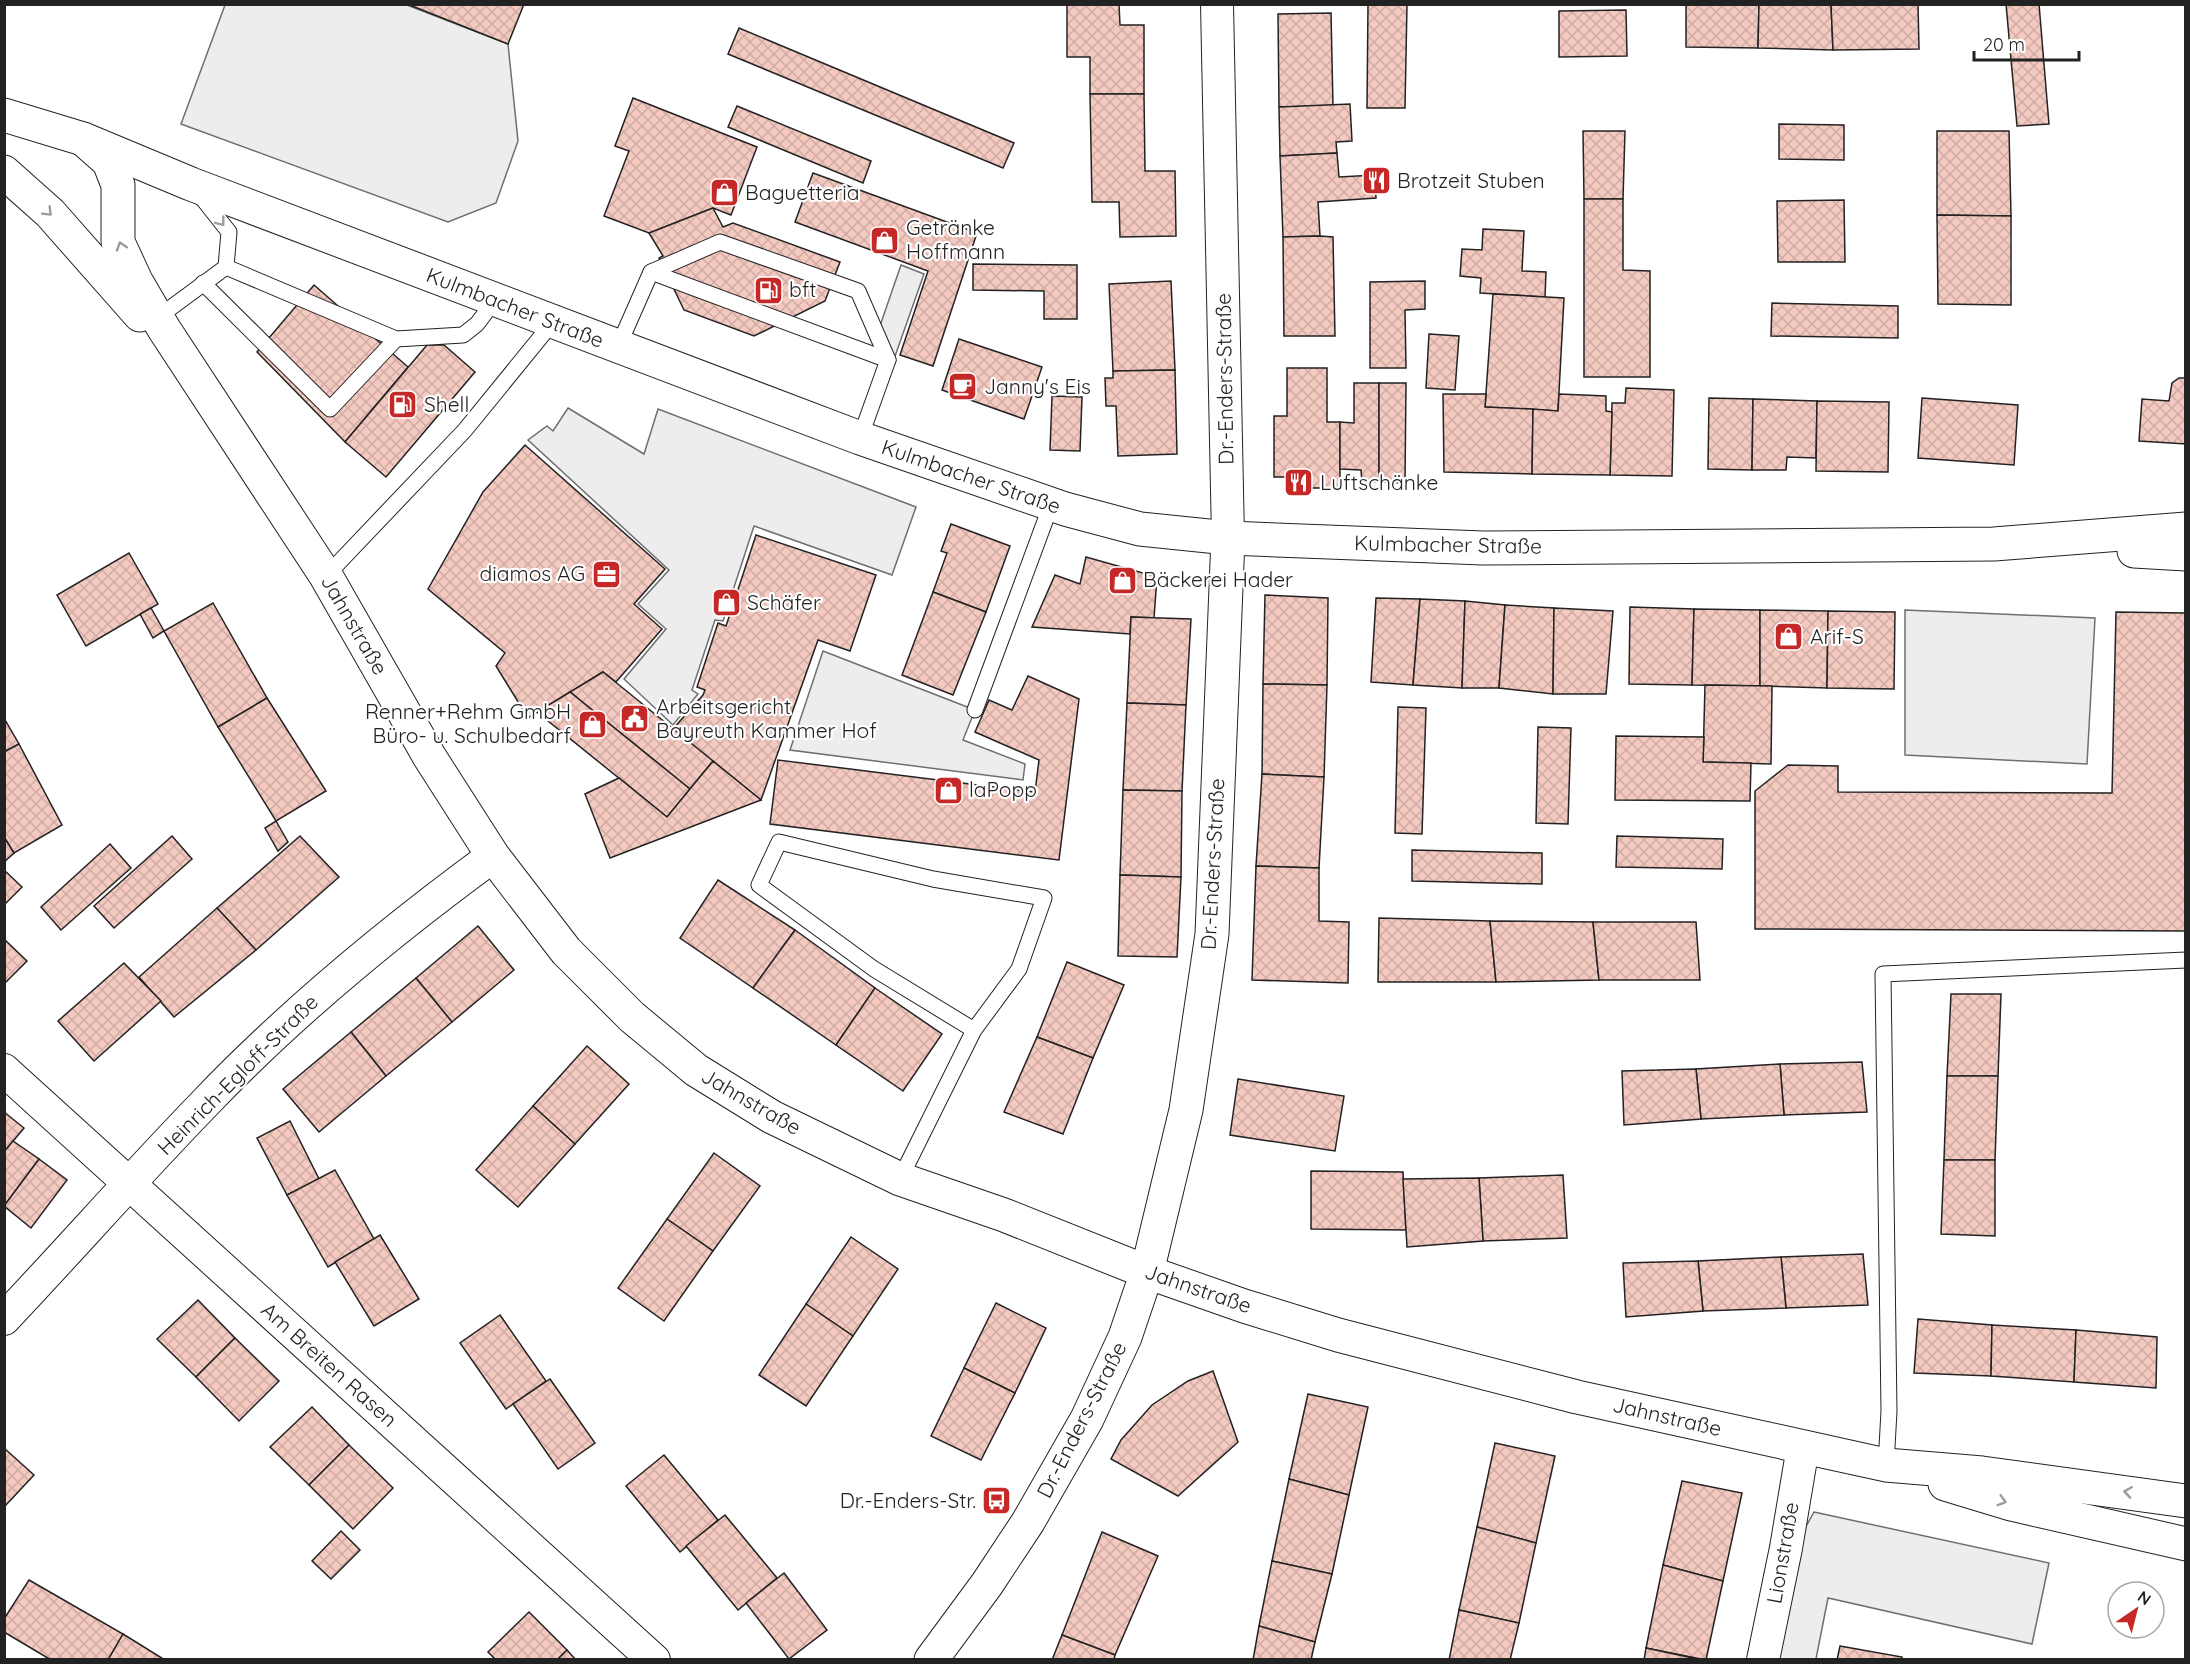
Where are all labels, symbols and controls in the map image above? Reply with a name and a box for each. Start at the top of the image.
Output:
scale bar [1974,24,2079,62]
text: 20 m [1983,33,2025,56]
restaurant icon: Brotzeit Stuben [1360,165,1392,197]
place label: Brotzeit Stuben [1397,167,1545,193]
shop icon: Baguetteria [708,177,740,209]
place label: Baguetteria [745,179,859,205]
one-way arrow [40,204,51,215]
place label: Getränke Hoffmann [906,214,1005,264]
one-way arrow [214,215,225,226]
shop icon: Getränke Hoffmann [869,224,901,256]
one-way arrow [116,241,128,252]
street label: Kulmbacher Straße [423,261,608,353]
fuel station icon: bft [752,274,784,306]
place label: bft [789,276,816,302]
street label: Dr.-Enders-Straße [1210,293,1238,465]
cafe icon: Janny's Eis [947,371,979,403]
place label: Janny's Eis [984,373,1091,399]
fuel station icon: Shell [387,389,419,421]
place label: Shell [424,391,469,417]
street label: Kulmbacher Straße [878,433,1064,519]
restaurant icon: Luftschänke [1283,467,1315,499]
place label: Luftschänke [1320,469,1438,495]
street label: Kulmbacher Straße [1354,529,1542,559]
office icon: diamos AG [590,558,622,590]
place label: diamos AG [480,560,585,586]
shop icon: Bäckerei Hader [1106,564,1138,596]
place label: Bäckerei Hader [1143,566,1293,592]
street label: Jahnstraße [316,570,394,679]
shop icon: Schäfer [710,587,742,619]
place label: Schäfer [747,589,821,615]
shop icon: Arif-S [1773,621,1805,653]
place label: Arif-S [1810,623,1864,649]
place label: Arbeitsgericht Bayreuth Kammer Hof [656,693,877,743]
place label: Renner+Rehm GmbH Büro- u. Schulbedarf [365,698,571,748]
public building icon: Arbeitsgericht Bayreuth Kammer Hof [619,703,651,735]
shop icon: Renner+Rehm GmbH Büro- u. Schulbedarf [576,708,608,740]
shop icon: laPopp [932,774,964,806]
place label: laPopp [969,776,1037,802]
street label: Dr.-Enders-Straße [1195,777,1229,950]
street label: Heinrich-Egloff-Straße [151,988,323,1160]
street label: Jahnstraße [697,1062,806,1140]
street label: Jahnstraße [1142,1258,1255,1318]
street label: Am Breiten Rasen [256,1297,403,1432]
street label: Dr.-Enders-Straße [1031,1337,1132,1502]
street label: Jahnstraße [1610,1391,1724,1441]
bus stop icon: Dr.-Enders-Str. [981,1485,1013,1517]
one-way arrow [2123,1486,2133,1499]
place label: Dr.-Enders-Str. [840,1487,976,1513]
one-way arrow [1996,1494,2007,1506]
street label: Lionstraße [1760,1500,1804,1606]
north arrow [2106,1580,2166,1640]
text: N [2134,1586,2155,1609]

